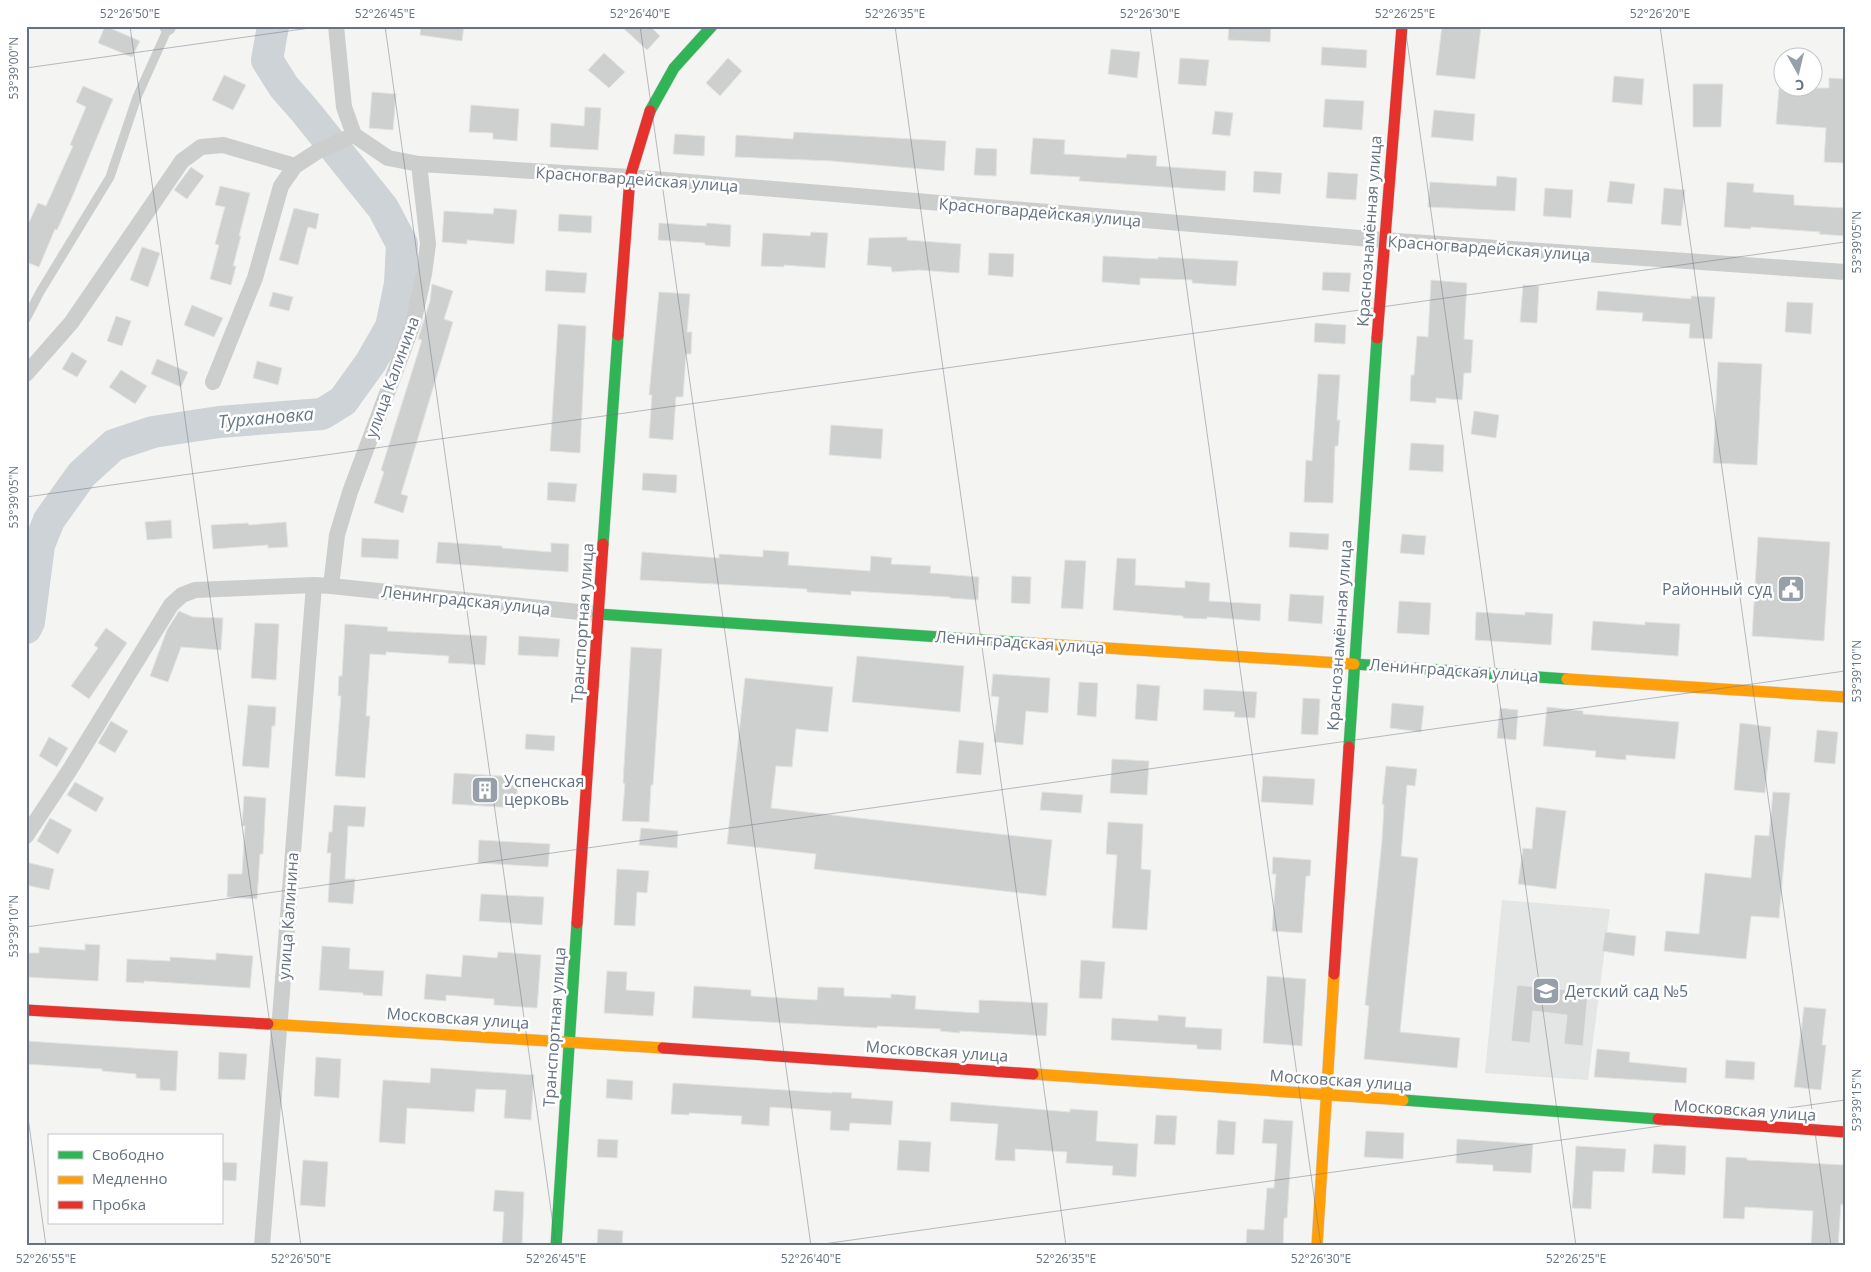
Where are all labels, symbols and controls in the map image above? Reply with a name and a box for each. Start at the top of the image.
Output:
text: 52°26'50"E [100,5,160,22]
text: 52°26'45"E [355,5,415,22]
text: 52°26'40"E [610,5,670,22]
text: 52°26'35"E [865,5,925,22]
text: 52°26'30"E [1120,5,1180,22]
text: 52°26'25"E [1375,5,1435,22]
text: 52°26'20"E [1630,5,1690,22]
text: 53°39'00"N [5,37,22,99]
north arrow [1774,48,1824,98]
text: С [1794,75,1806,95]
street label: Краснознамённая улица [1351,135,1387,327]
street label: Красногвардейская улица [535,161,739,197]
street label: Красногвардейская улица [938,192,1142,232]
text: 53°39'05"N [1848,211,1865,273]
street label: Красногвардейская улица [1387,230,1591,266]
street label: улица Калинина [360,313,424,441]
water label: Турхановка [217,401,315,433]
text: 53°39'05"N [5,466,22,528]
street label: Краснознамённая улица [1321,539,1357,731]
street label: Транспортная улица [565,542,599,704]
public building icon: Районный суд [1776,574,1806,604]
place label: Районный суд [1662,578,1772,600]
street label: Ленинградская улица [381,580,551,620]
street label: Ленинградская улица [935,625,1105,659]
text: 53°39'10"N [1848,640,1865,702]
street label: Ленинградская улица [1369,653,1539,687]
place label: Успенская церковь [504,770,584,810]
building icon: Успенская церковь [470,775,500,805]
street label: улица Калинина [273,852,303,980]
text: 53°39'10"N [5,895,22,957]
street label: Транспортная улица [537,946,571,1108]
school or university icon: Детский сад №5 [1531,976,1561,1006]
place label: Детский сад №5 [1565,980,1688,1002]
street label: Московская улица [386,1002,530,1034]
street label: Московская улица [865,1035,1009,1067]
street label: Московская улица [1269,1064,1413,1096]
text: 53°39'15"N [1848,1069,1865,1131]
street label: Московская улица [1673,1094,1817,1126]
legend [48,1134,222,1224]
text: Свободно [92,1144,164,1164]
text: Медленно [92,1168,168,1188]
text: Пробка [92,1194,146,1214]
text: 52°26'55"E [16,1250,76,1267]
text: 52°26'50"E [271,1250,331,1267]
text: 52°26'45"E [526,1250,586,1267]
text: 52°26'40"E [781,1250,841,1267]
text: 52°26'35"E [1036,1250,1096,1267]
text: 52°26'30"E [1291,1250,1351,1267]
text: 52°26'25"E [1546,1250,1606,1267]

